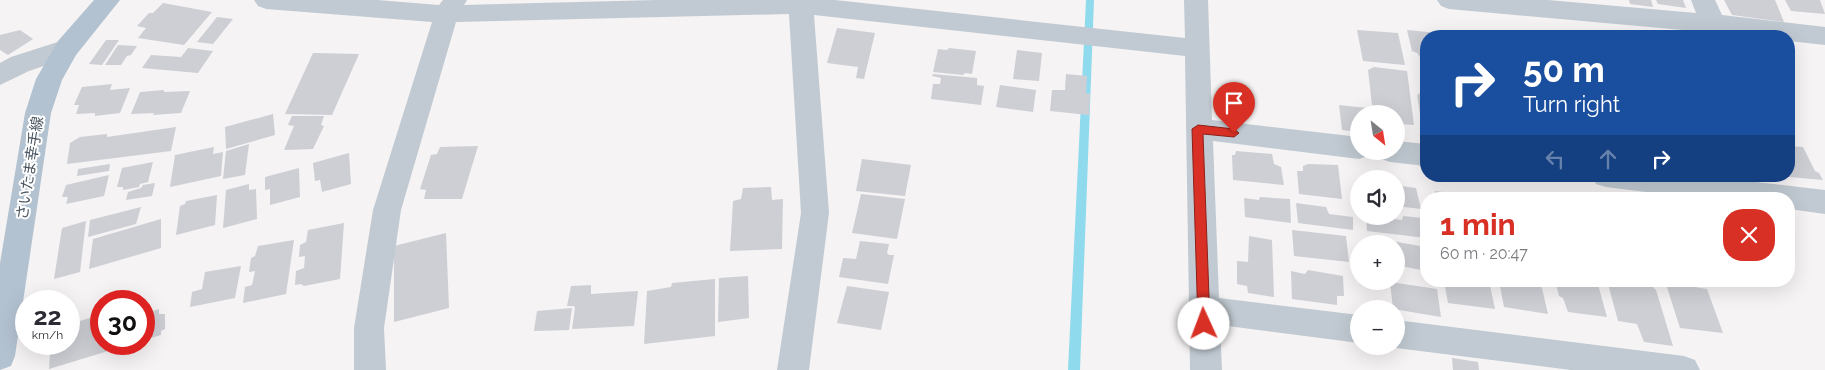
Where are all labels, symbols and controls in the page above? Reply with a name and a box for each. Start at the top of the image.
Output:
text: 50 m [1523,49,1605,90]
icon: right [1440,50,1505,115]
pin [1213,82,1255,133]
icon: arrive [1220,89,1248,117]
text: Turn right [1523,91,1620,117]
north arrow [1350,105,1405,160]
map controls [1350,105,1405,355]
street label: さいたま幸手線 [13,115,47,221]
icon: left [1541,145,1569,173]
icon: ahead [1594,145,1622,173]
icon: right [1647,145,1675,173]
button: sound [1350,170,1405,225]
text: 1 min [1440,207,1516,242]
button: close [1723,209,1775,261]
button: + [1350,235,1405,290]
text: 60 m · 20:47 [1440,244,1528,263]
speed limit sign: 30 [90,290,155,355]
position arrow [1177,297,1229,349]
button: − [1350,300,1405,355]
text: 22 [33,301,62,331]
text: km/h [32,328,63,342]

